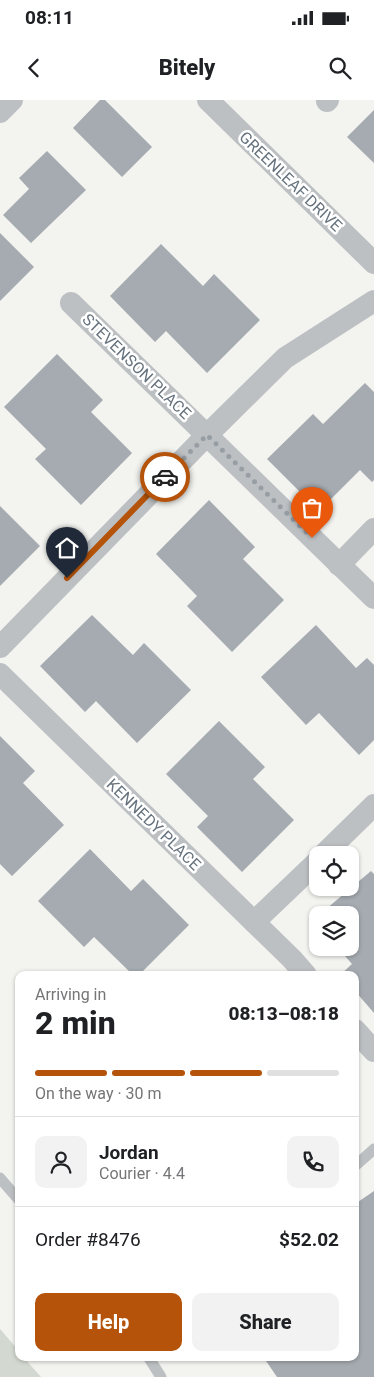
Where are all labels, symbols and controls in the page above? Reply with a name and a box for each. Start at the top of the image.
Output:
text: 08:11 [25,6,74,29]
icon: back [20,54,48,82]
icon: search [326,54,354,82]
text: Bitely [159,55,215,80]
street label: GREENLEAF DRIVE [235,128,346,235]
street label: STEVENSON PLACE [78,310,195,423]
courier [140,452,190,502]
icon: car [151,463,179,491]
pin [291,487,333,538]
icon: bag [298,494,326,522]
pin [46,527,88,578]
icon: home [53,534,81,562]
street label: KENNEDY PLACE [103,775,205,874]
map controls [309,846,359,956]
button: locate [309,846,359,896]
button: layers [309,906,359,956]
text: Arriving in [35,985,106,1004]
text: 08:13–08:18 [228,1002,339,1025]
text: 2 min [35,1004,116,1042]
text: On the way · 30 m [35,1084,162,1103]
button: person [35,1136,87,1188]
button: phone [287,1136,339,1188]
text: Jordan [99,1141,159,1164]
text: Courier · 4.4 [99,1164,185,1183]
text: Order #8476 [35,1228,141,1251]
text: $52.02 [279,1228,339,1251]
button: Help [35,1293,182,1351]
button: Share [192,1293,339,1351]

